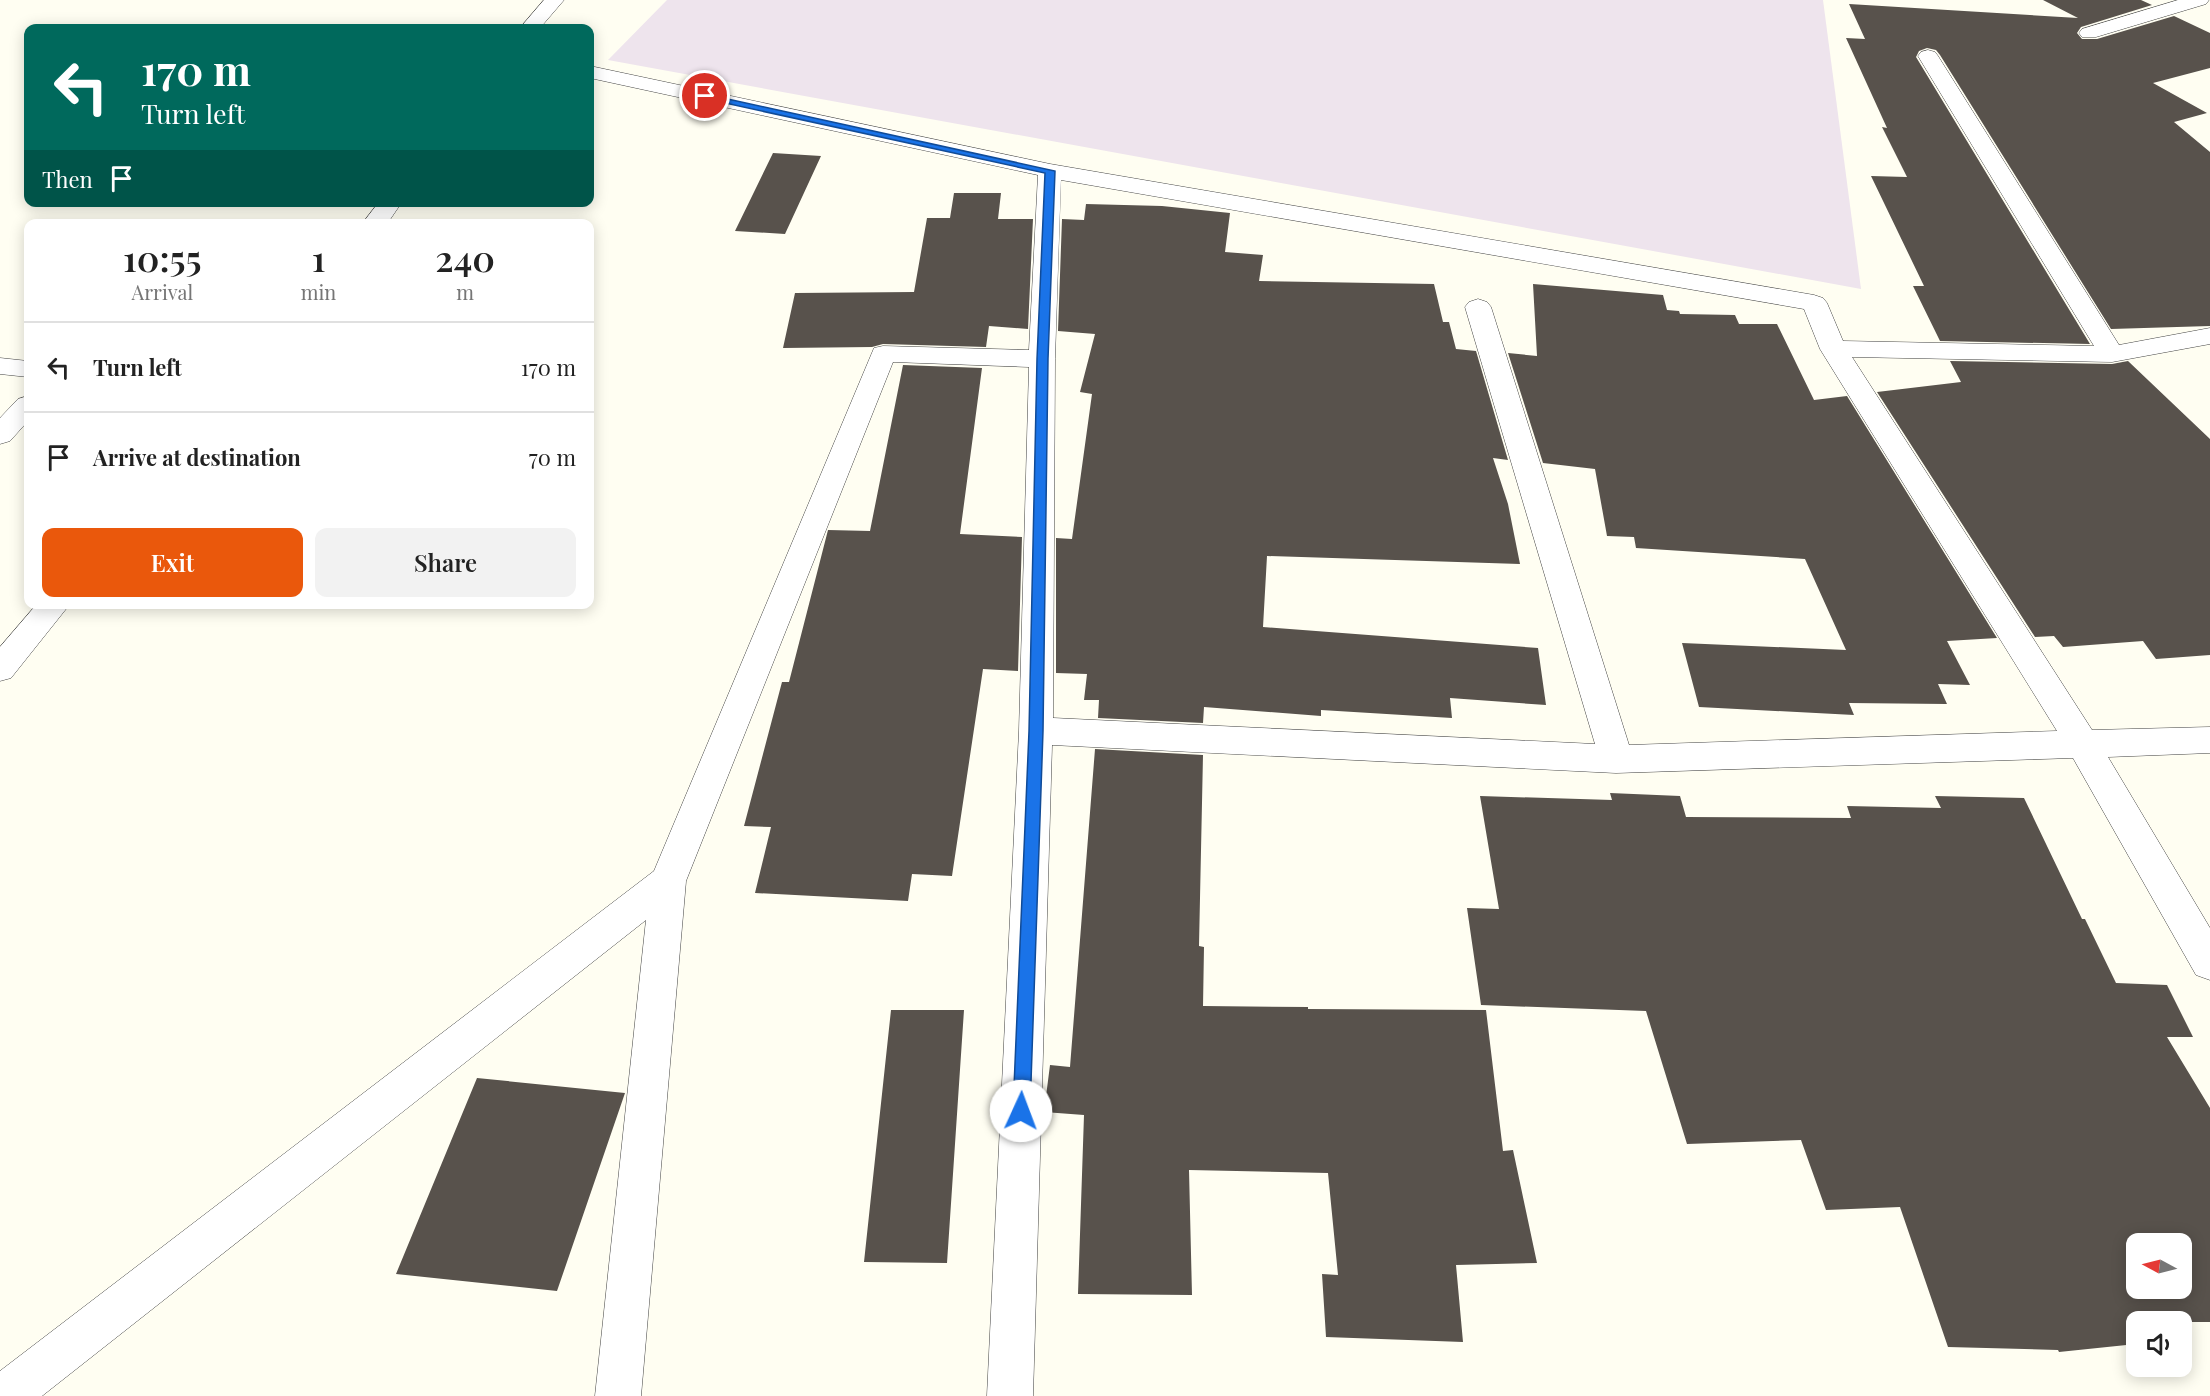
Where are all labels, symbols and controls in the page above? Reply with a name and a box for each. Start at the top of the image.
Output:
text: 170 m [141,41,251,97]
icon: left [42,48,120,126]
pin [679,70,730,121]
icon: arrive [688,79,721,112]
text: Turn left [141,95,245,131]
icon: arrive [105,162,138,195]
text: Then [42,164,93,194]
text: 10:55 [123,233,202,281]
text: 1 [312,233,325,281]
text: 240 [435,233,495,281]
text: Arrival [132,278,193,305]
text: min [301,278,336,305]
text: m [456,278,474,305]
icon: left [42,351,75,384]
text: Turn left [93,352,182,382]
text: 170 m [521,352,576,382]
icon: arrive [42,441,75,474]
text: Arrive at destination [93,442,301,472]
text: 70 m [529,442,576,472]
button: Exit [42,528,303,597]
button: Share [315,528,576,597]
position arrow [989,1079,1053,1143]
north arrow [2126,1233,2192,1299]
map controls [2126,1233,2192,1377]
button: sound [2126,1311,2192,1377]

